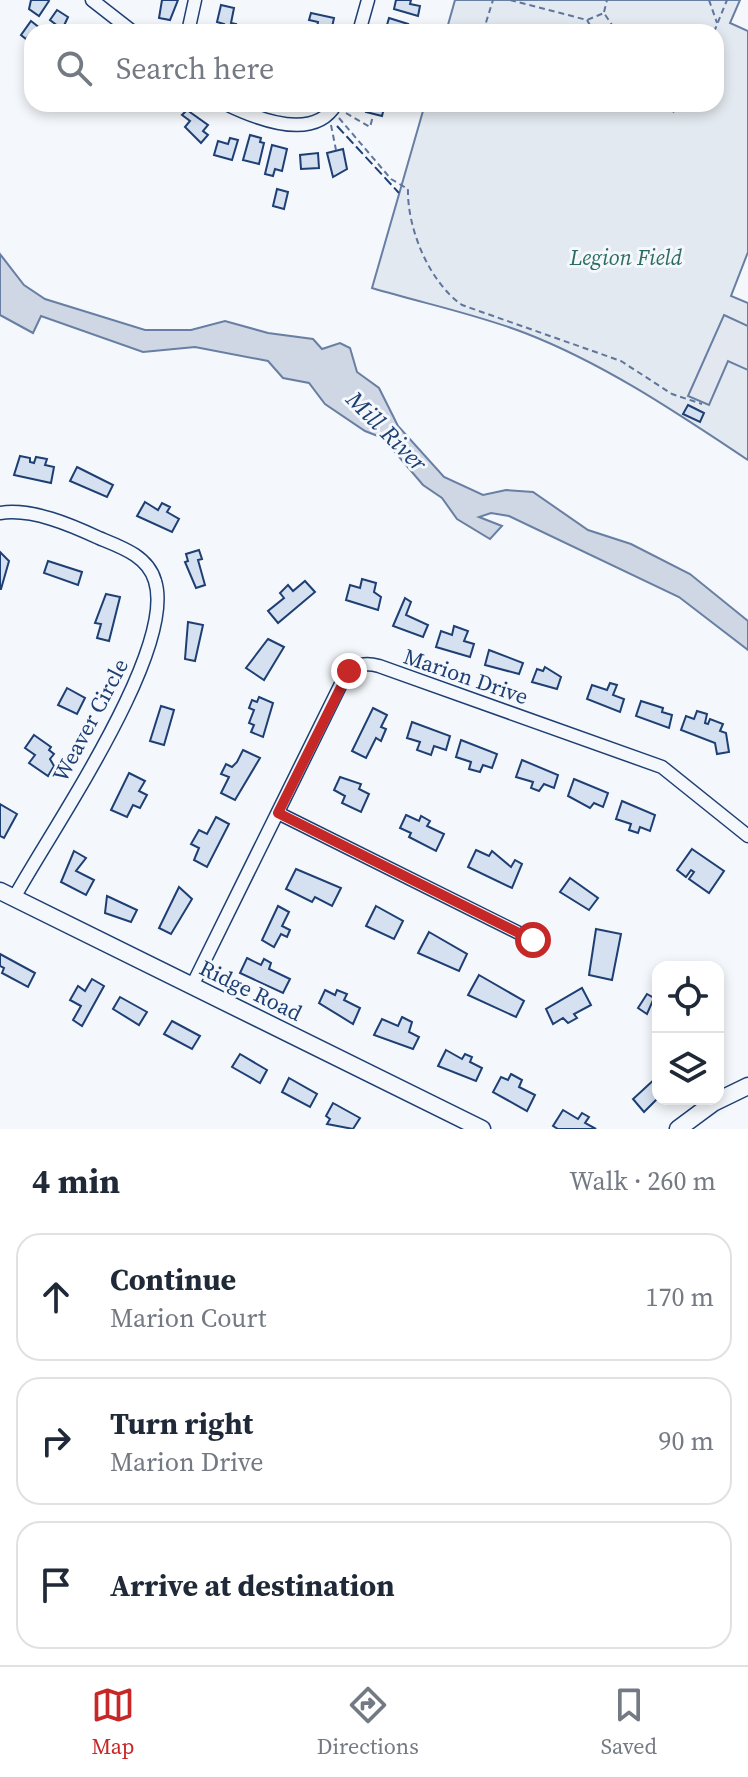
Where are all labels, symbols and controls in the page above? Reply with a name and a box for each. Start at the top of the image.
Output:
search box [24,24,724,112]
icon: search [52,46,96,90]
text: Search here [116,48,274,89]
park label: Legion Field [569,242,683,272]
water label: Mill River [339,383,436,480]
street label: Marion Drive [400,641,532,711]
street label: Weaver Circle [45,653,135,787]
route end [331,653,367,689]
route start [515,922,551,958]
street label: Ridge Road [195,952,308,1028]
map controls [652,961,724,1105]
button: locate [652,961,724,1033]
button: layers [652,1033,724,1105]
text: 4 min [32,1158,120,1204]
text: Walk · 260 m [569,1163,716,1199]
text: Continue [110,1259,236,1300]
icon: ahead [34,1275,78,1319]
text: 170 m [646,1279,714,1315]
text: Marion Court [110,1300,266,1336]
text: Turn right [110,1403,253,1444]
icon: right [34,1419,78,1463]
text: 90 m [659,1423,714,1459]
text: Marion Drive [110,1444,264,1480]
icon: arrive [34,1563,78,1607]
text: Arrive at destination [110,1565,395,1606]
tab: Map [91,1683,135,1761]
tab: Directions [317,1683,419,1761]
tab: Saved [601,1683,657,1761]

